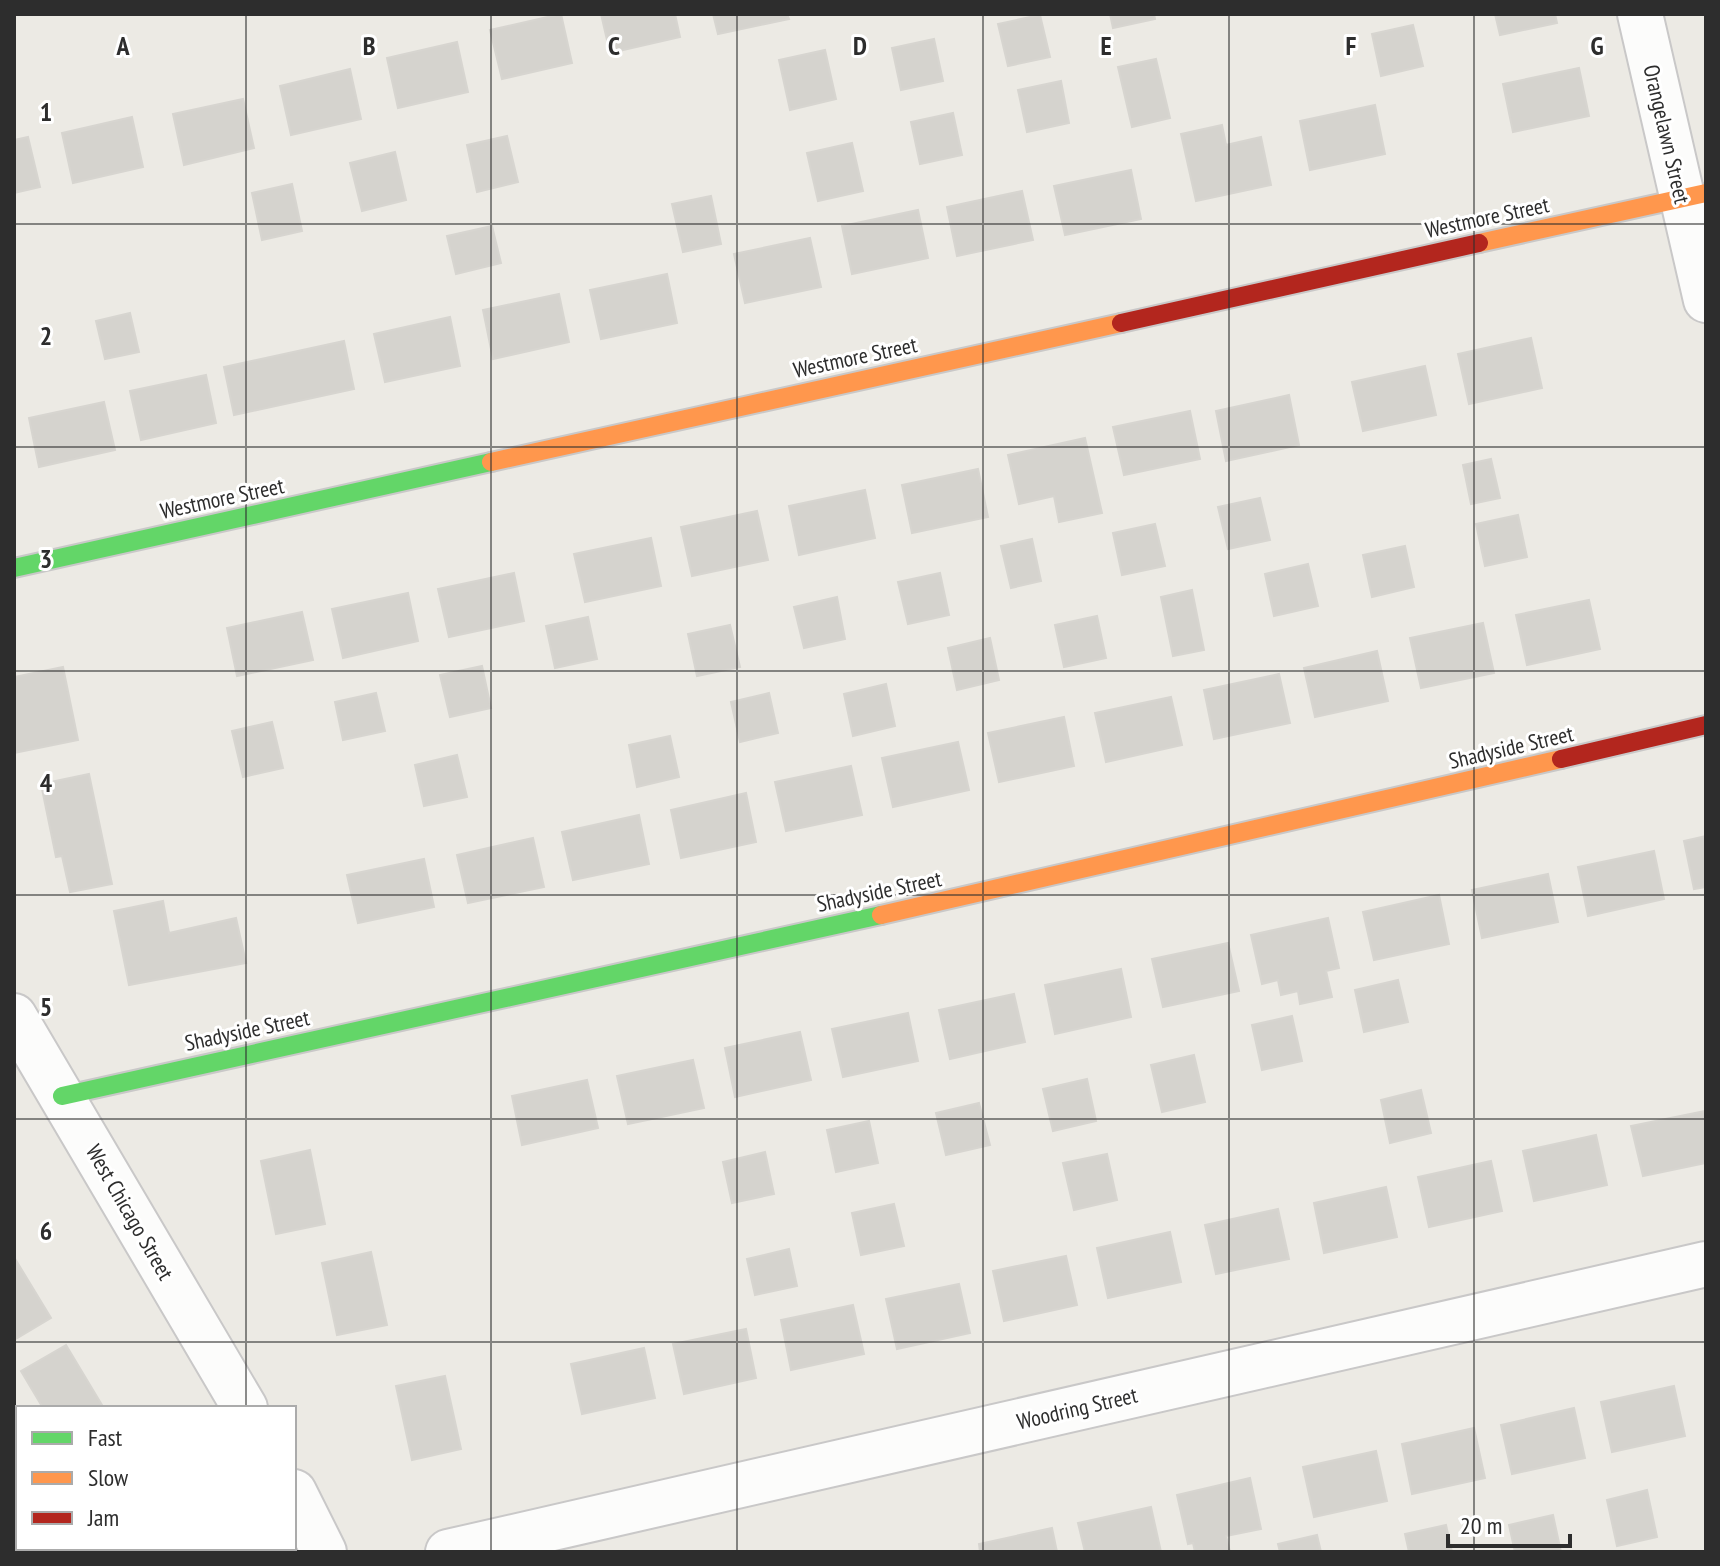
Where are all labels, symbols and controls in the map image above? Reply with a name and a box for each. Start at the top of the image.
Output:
text: A [115,29,130,62]
text: B [363,29,376,62]
text: C [608,29,620,62]
text: D [853,29,867,62]
text: E [1100,29,1112,62]
text: F [1346,29,1357,62]
text: G [1590,29,1604,62]
street label: Orangelawn Street [1637,62,1697,206]
text: 1 [40,95,52,128]
street label: Westmore Street [1423,190,1551,244]
text: 2 [40,319,52,352]
street label: Westmore Street [791,330,919,384]
street label: Westmore Street [158,471,286,525]
text: 3 [40,542,52,575]
street label: Shadyside Street [1446,719,1576,775]
text: 4 [40,766,53,799]
street label: Shadyside Street [814,864,944,918]
text: 5 [40,990,52,1023]
street label: Shadyside Street [182,1003,312,1057]
street label: West Chicago Street [80,1139,180,1285]
text: 6 [40,1214,52,1247]
street label: Woodring Street [1014,1381,1140,1435]
legend [16,1406,296,1550]
text: Fast [88,1422,123,1453]
text: Slow [88,1462,129,1493]
scale bar [1448,1498,1570,1548]
text: Jam [87,1502,119,1533]
text: 20 m [1460,1510,1502,1541]

